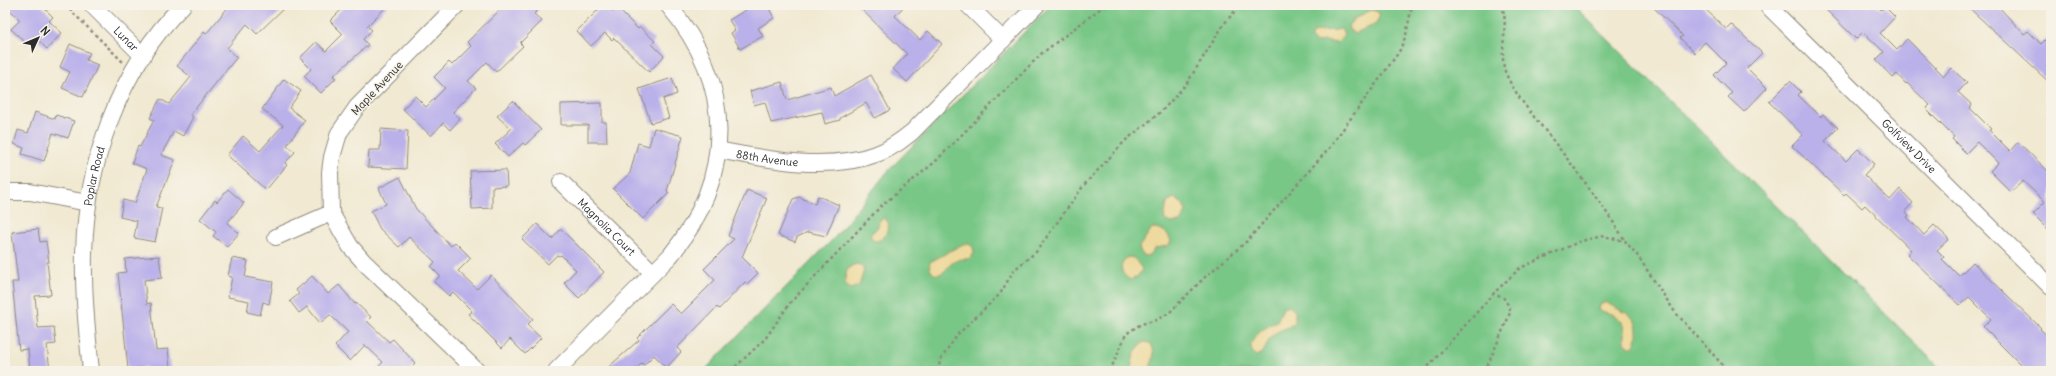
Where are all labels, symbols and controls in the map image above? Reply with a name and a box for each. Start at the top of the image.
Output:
north arrow [18,18,58,58]
text: N [38,23,53,39]
street label: Lunar [111,24,142,55]
street label: Maple Avenue [348,58,406,118]
street label: Golfview Drive [1879,116,1939,176]
street label: Poplar Road [81,144,108,207]
street label: 88th Avenue [735,147,799,169]
street label: Magnolia Court [575,195,639,259]

